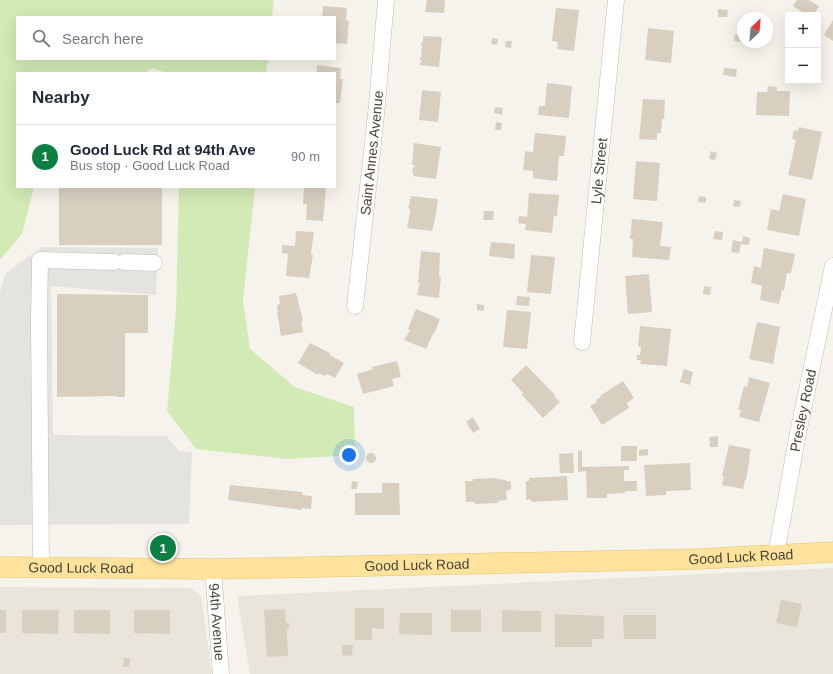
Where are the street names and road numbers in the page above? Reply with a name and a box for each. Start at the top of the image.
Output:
street label: Saint Annes Avenue [357,90,386,216]
street label: Lyle Street [588,137,610,205]
street label: Presley Road [787,368,819,453]
street label: Good Luck Road [688,546,794,567]
street label: Good Luck Road [364,556,470,574]
street label: Good Luck Road [28,559,134,576]
street label: 94th Avenue [206,583,228,661]

